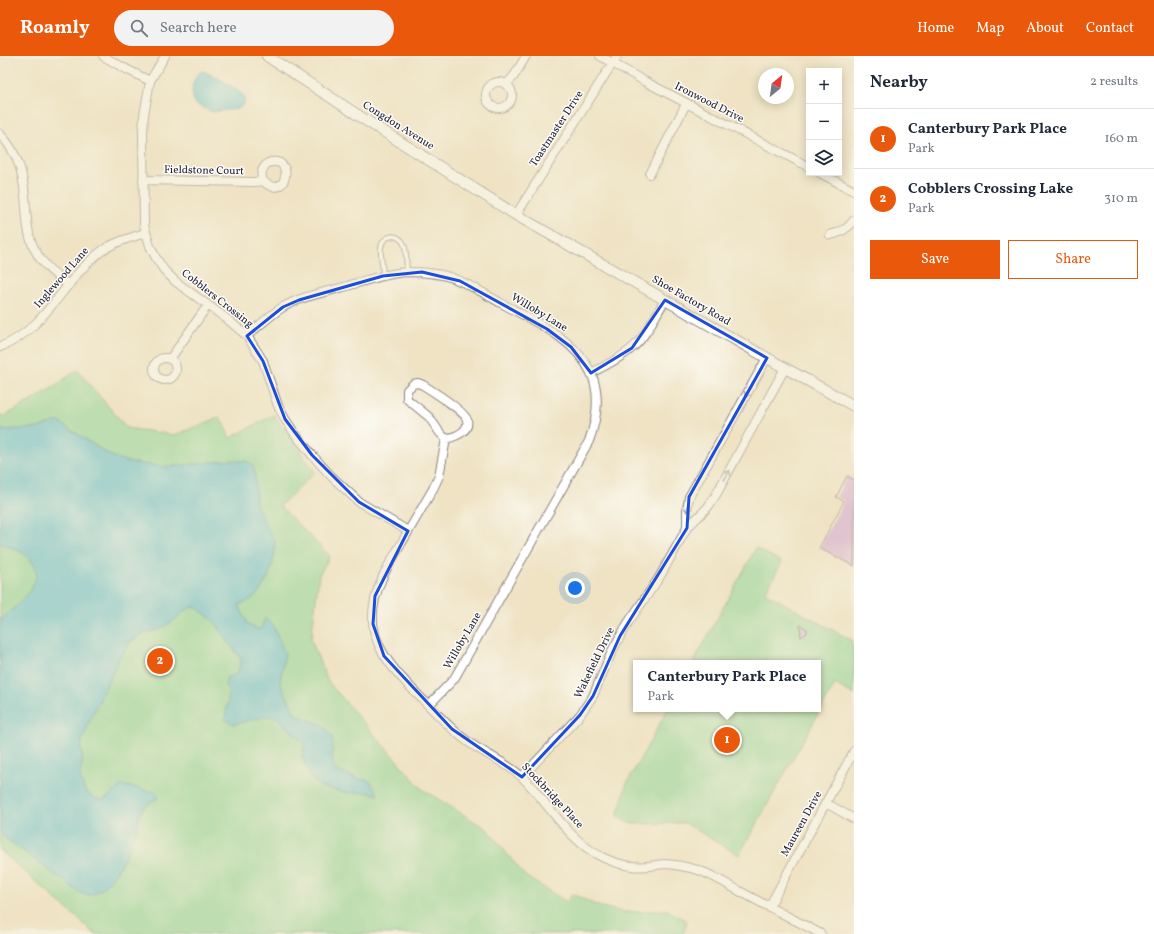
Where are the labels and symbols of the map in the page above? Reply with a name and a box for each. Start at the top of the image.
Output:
north arrow [758,68,794,104]
street label: Ironwood Drive [672,79,746,127]
street label: Toastmaster Drive [527,88,587,170]
street label: Congdon Avenue [359,98,437,154]
street label: Fieldstone Court [164,163,244,179]
street label: Inglewood Lane [31,244,93,312]
street label: Cobblers Crossing [178,266,256,332]
street label: Shoe Factory Road [649,272,733,330]
street label: Willoby Lane [508,290,570,336]
one-way arrow [744,386,751,398]
one-way arrow [723,469,731,481]
one-way arrow [684,500,692,513]
your location [565,578,585,598]
street label: Willoby Lane [441,610,485,672]
street label: Wakefield Drive [571,625,619,701]
pin: 2 [147,646,173,676]
pin: 1 [714,725,740,755]
street label: Stockbridge Place [518,760,586,832]
street label: Maureen Drive [778,789,826,859]

